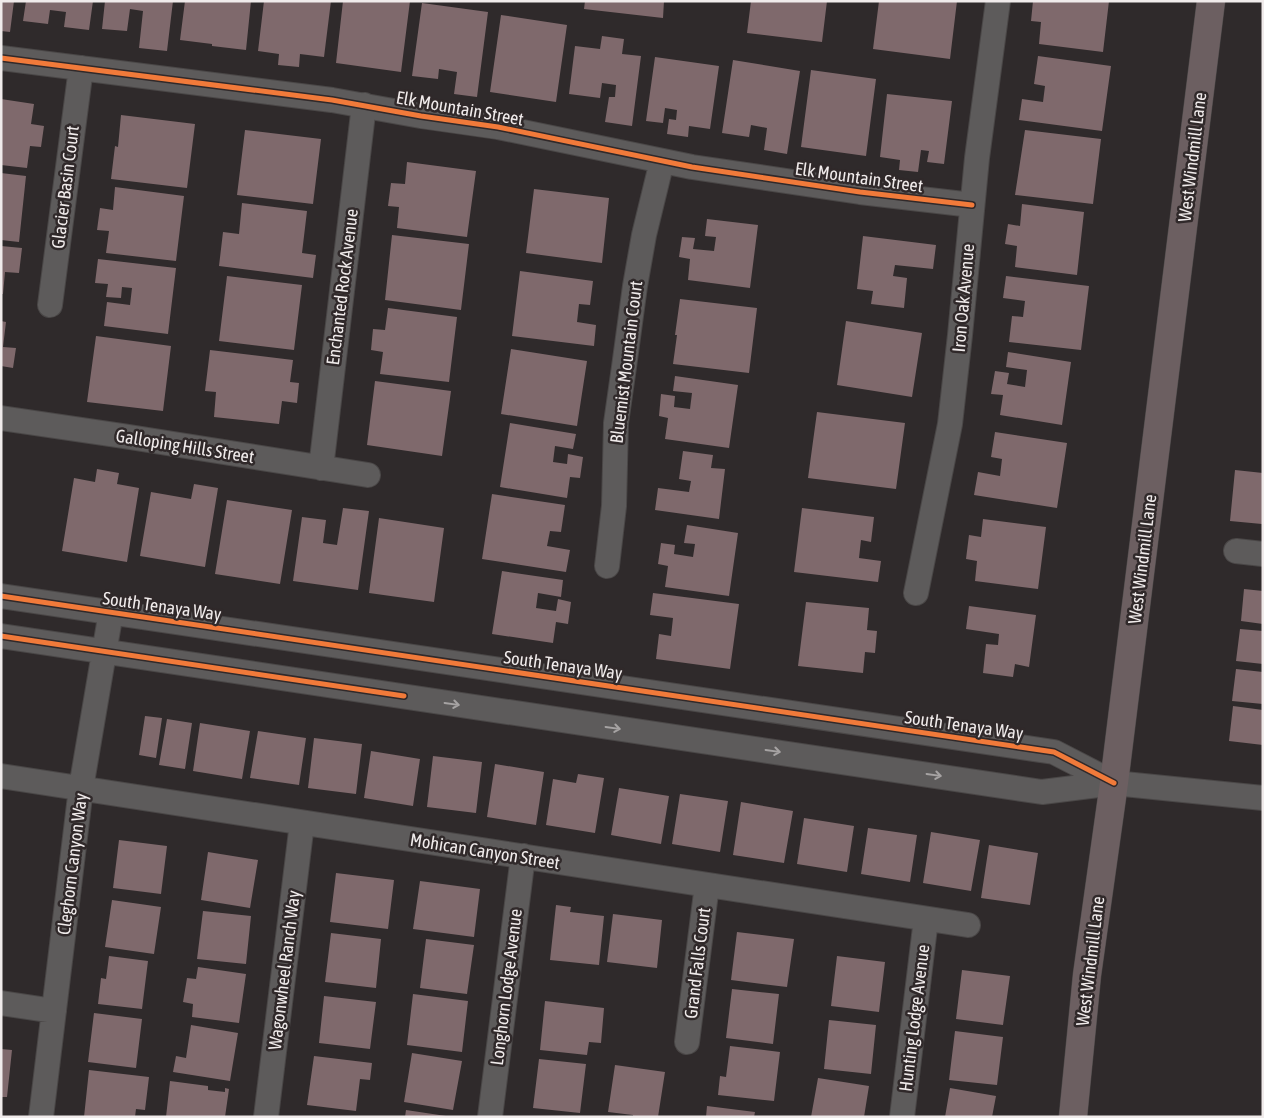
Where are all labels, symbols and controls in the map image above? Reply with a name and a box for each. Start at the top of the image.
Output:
street label: Elk Mountain Street [395,86,525,130]
street label: West Windmill Lane [1174,91,1210,223]
street label: Glacier Basin Court [47,124,83,250]
street label: Elk Mountain Street [794,158,924,196]
street label: Enchanted Rock Avenue [322,208,362,366]
street label: Iron Oak Avenue [948,243,978,353]
street label: Bluemist Mountain Court [606,279,646,445]
street label: Galloping Hills Street [114,425,256,467]
street label: West Windmill Lane [1124,493,1160,625]
street label: South Tenaya Way [101,587,223,625]
street label: South Tenaya Way [502,646,624,684]
one-way arrow [443,699,459,709]
street label: South Tenaya Way [903,706,1025,744]
one-way arrow [604,723,620,733]
one-way arrow [765,747,781,757]
one-way arrow [926,771,942,781]
street label: Cleghorn Canyon Way [53,792,91,936]
street label: Mohican Canyon Street [409,829,561,873]
street label: Wagonwheel Ranch Way [264,889,304,1051]
street label: West Windmill Lane [1072,895,1108,1027]
street label: Grand Falls Court [680,906,714,1020]
street label: Longhorn Lodge Avenue [486,908,526,1066]
street label: Hunting Lodge Avenue [895,943,933,1093]

